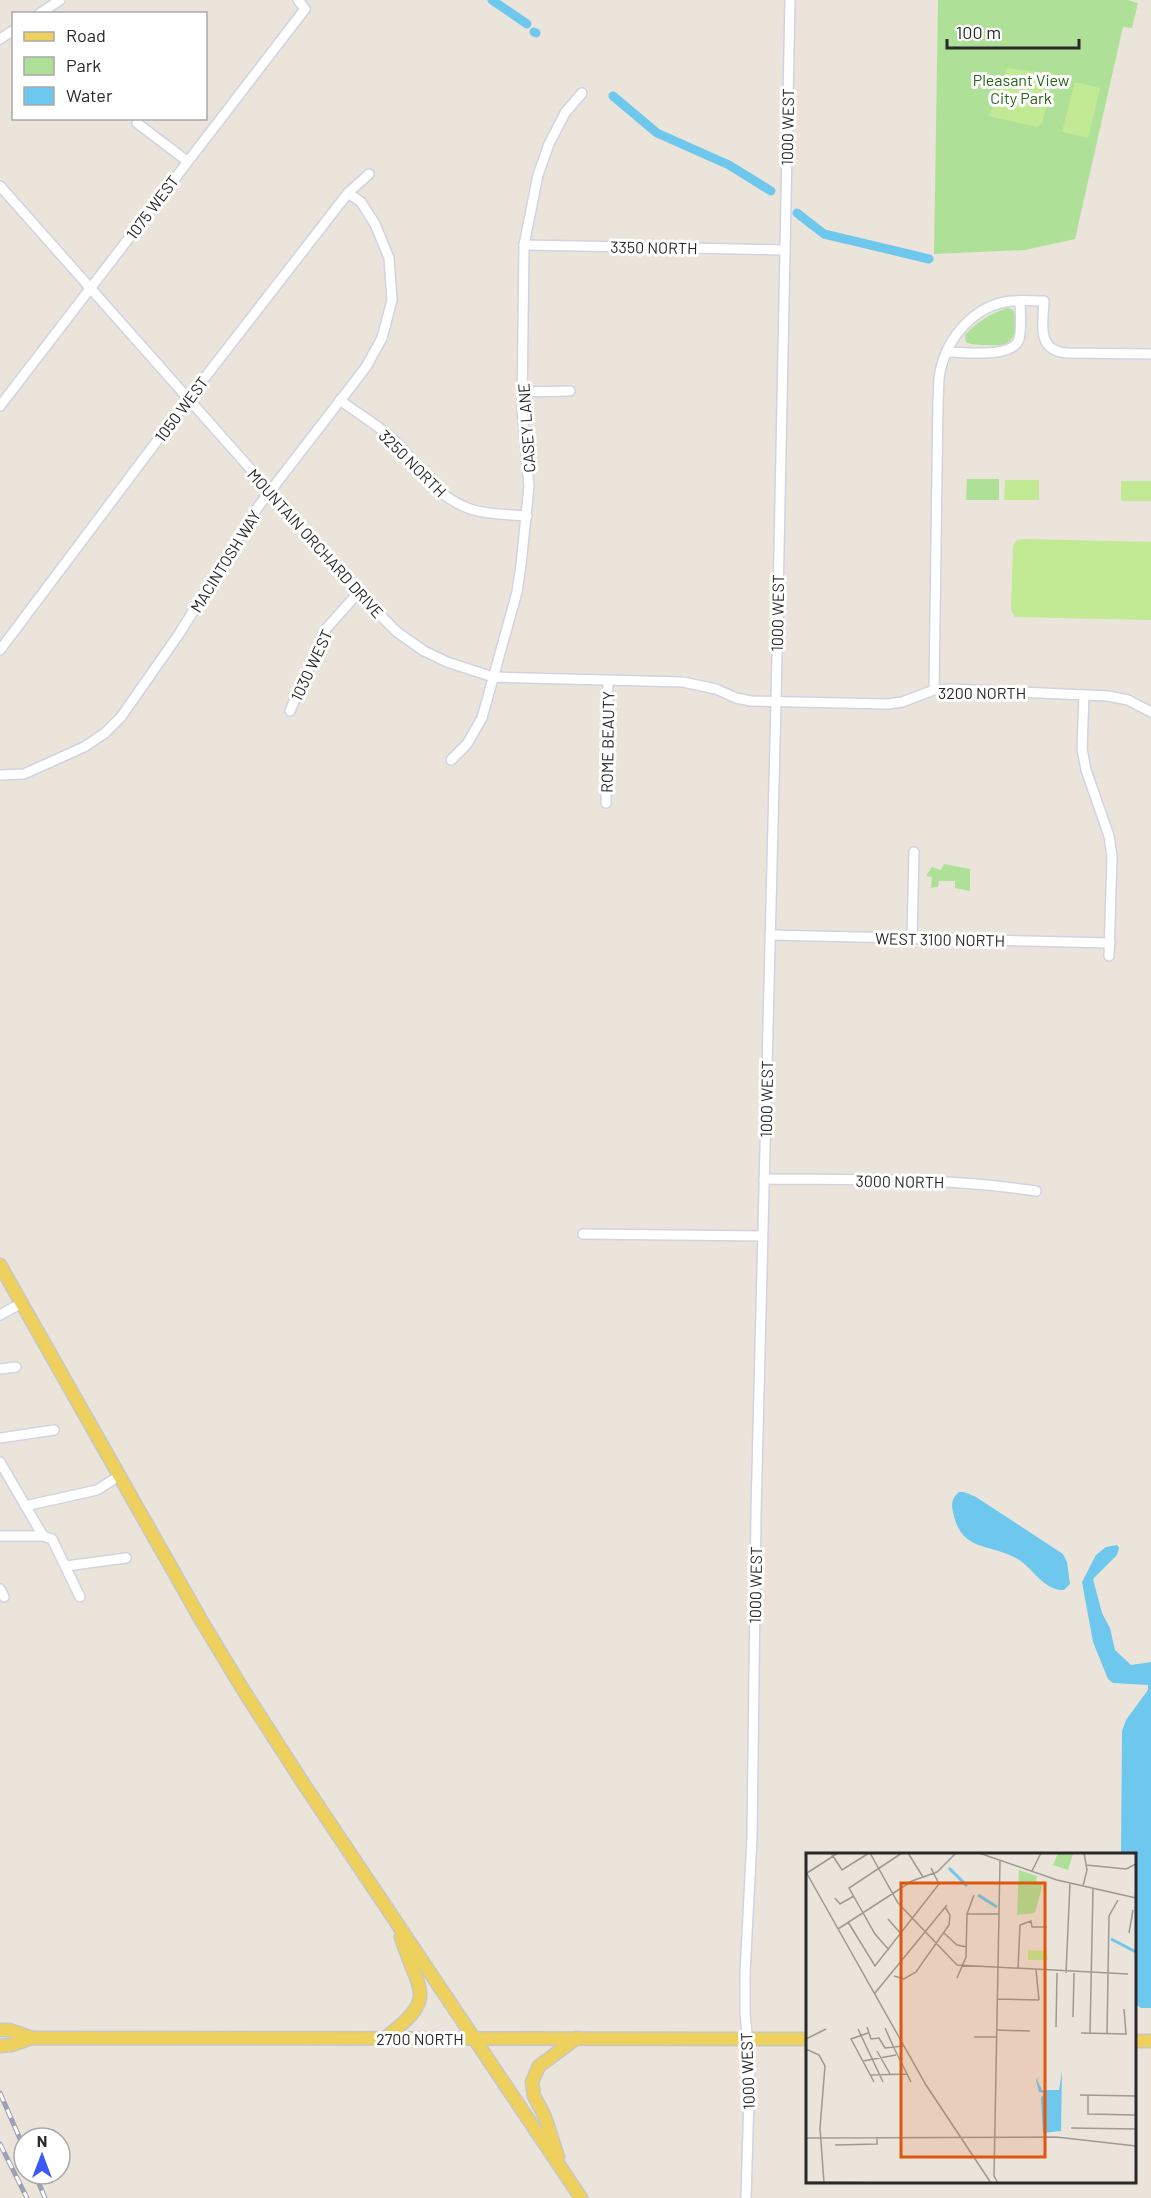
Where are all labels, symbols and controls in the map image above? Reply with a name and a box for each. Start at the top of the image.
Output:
legend [12,12,207,120]
scale bar [947,12,1079,50]
text: 100 m [956,21,1001,43]
text: Road [66,24,106,46]
text: Park [66,54,101,76]
park label: Pleasant View City Park [973,70,1070,107]
text: Water [66,84,113,106]
street label: 1000 WEST [777,88,797,166]
street label: 1075 WEST [122,171,182,243]
street label: 3350 NORTH [610,237,698,257]
street label: 1050 WEST [150,373,212,445]
street label: CASEY LANE [513,383,539,473]
street label: 3250 NORTH [375,425,451,501]
street label: MOUNTAIN ORCHARD DRIVE [244,465,388,621]
street label: MACINTOSH WAY [186,506,264,616]
street label: 1000 WEST [767,574,787,652]
street label: 1030 WEST [286,626,336,704]
street label: 3200 NORTH [938,683,1026,702]
street label: ROME BEAUTY [597,691,617,793]
street label: WEST 3100 NORTH [875,928,1005,950]
street label: 1000 WEST [756,1060,776,1138]
street label: 3000 NORTH [855,1171,945,1191]
street label: 1000 WEST [745,1546,765,1624]
inset map [806,1853,1136,2183]
street label: 2700 NORTH [376,2029,464,2048]
street label: 1000 WEST [736,2032,758,2110]
north arrow [12,2126,72,2186]
text: N [37,2131,47,2150]

